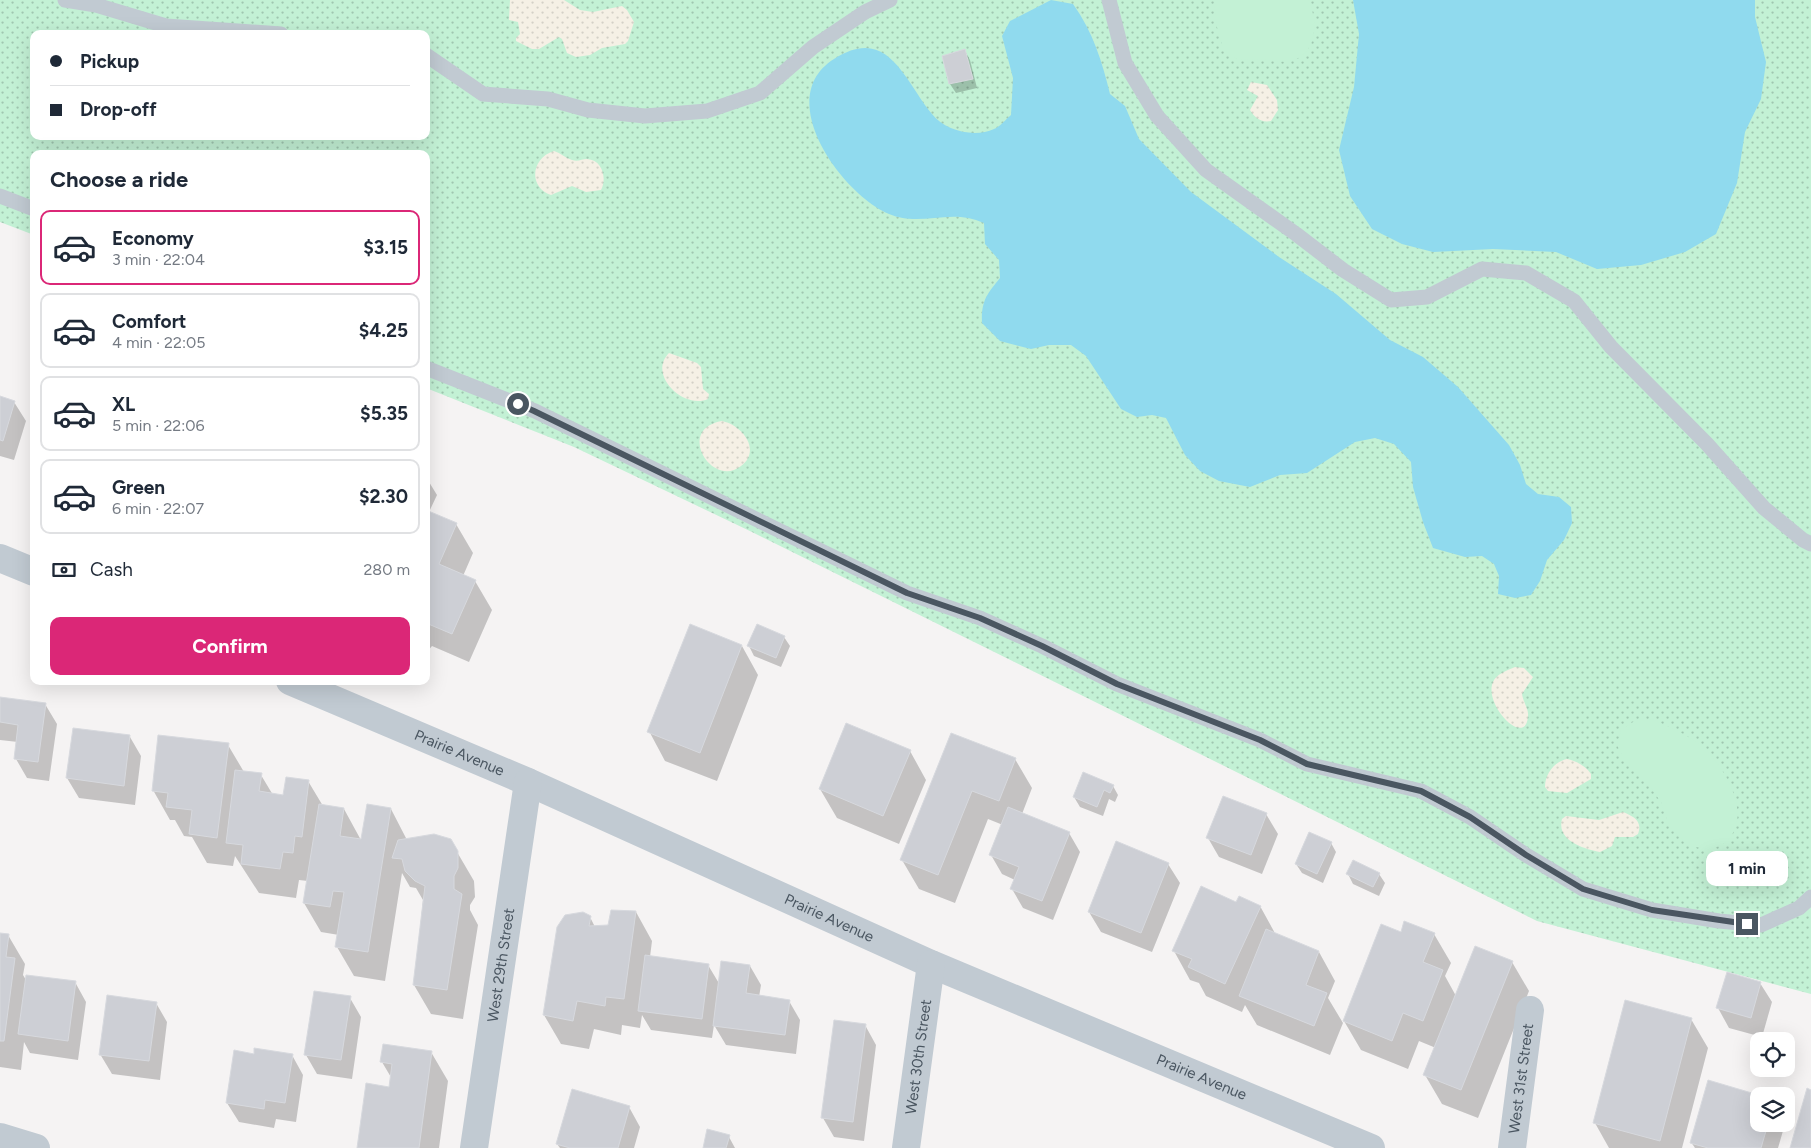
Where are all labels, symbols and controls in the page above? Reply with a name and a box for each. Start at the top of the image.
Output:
text: Pickup [80,50,139,73]
text: Drop-off [80,98,157,121]
text: Choose a ride [50,166,188,193]
icon: car [52,225,97,270]
text: Economy [112,227,194,250]
text: $3.15 [363,236,408,259]
text: 3 min · 22:04 [112,250,205,269]
icon: car [52,308,97,353]
text: Comfort [112,310,187,333]
text: $4.25 [359,319,408,342]
text: 4 min · 22:05 [112,333,206,352]
icon: car [52,391,97,436]
text: XL [112,393,135,416]
route start [507,393,529,415]
text: $5.35 [360,402,408,425]
text: 5 min · 22:06 [112,416,205,435]
icon: car [52,474,97,519]
text: Green [112,476,165,499]
text: $2.30 [359,485,408,508]
text: 6 min · 22:07 [112,499,204,518]
icon: cash [50,556,78,584]
text: Cash [90,558,133,581]
text: 280 m [363,560,410,579]
button: Confirm [50,617,410,675]
street label: Prairie Avenue [412,726,507,780]
callout: 1 min [1706,852,1788,886]
text: 1 min [1728,859,1766,878]
street label: Prairie Avenue [782,890,877,946]
street label: West 29th Street [484,906,518,1023]
route end [1736,913,1758,935]
street label: West 30th Street [902,998,935,1116]
street label: West 31st Street [1505,1022,1537,1135]
map controls [1750,1032,1795,1132]
button: locate [1750,1032,1795,1077]
street label: Prairie Avenue [1154,1050,1249,1104]
button: layers [1750,1087,1795,1132]

